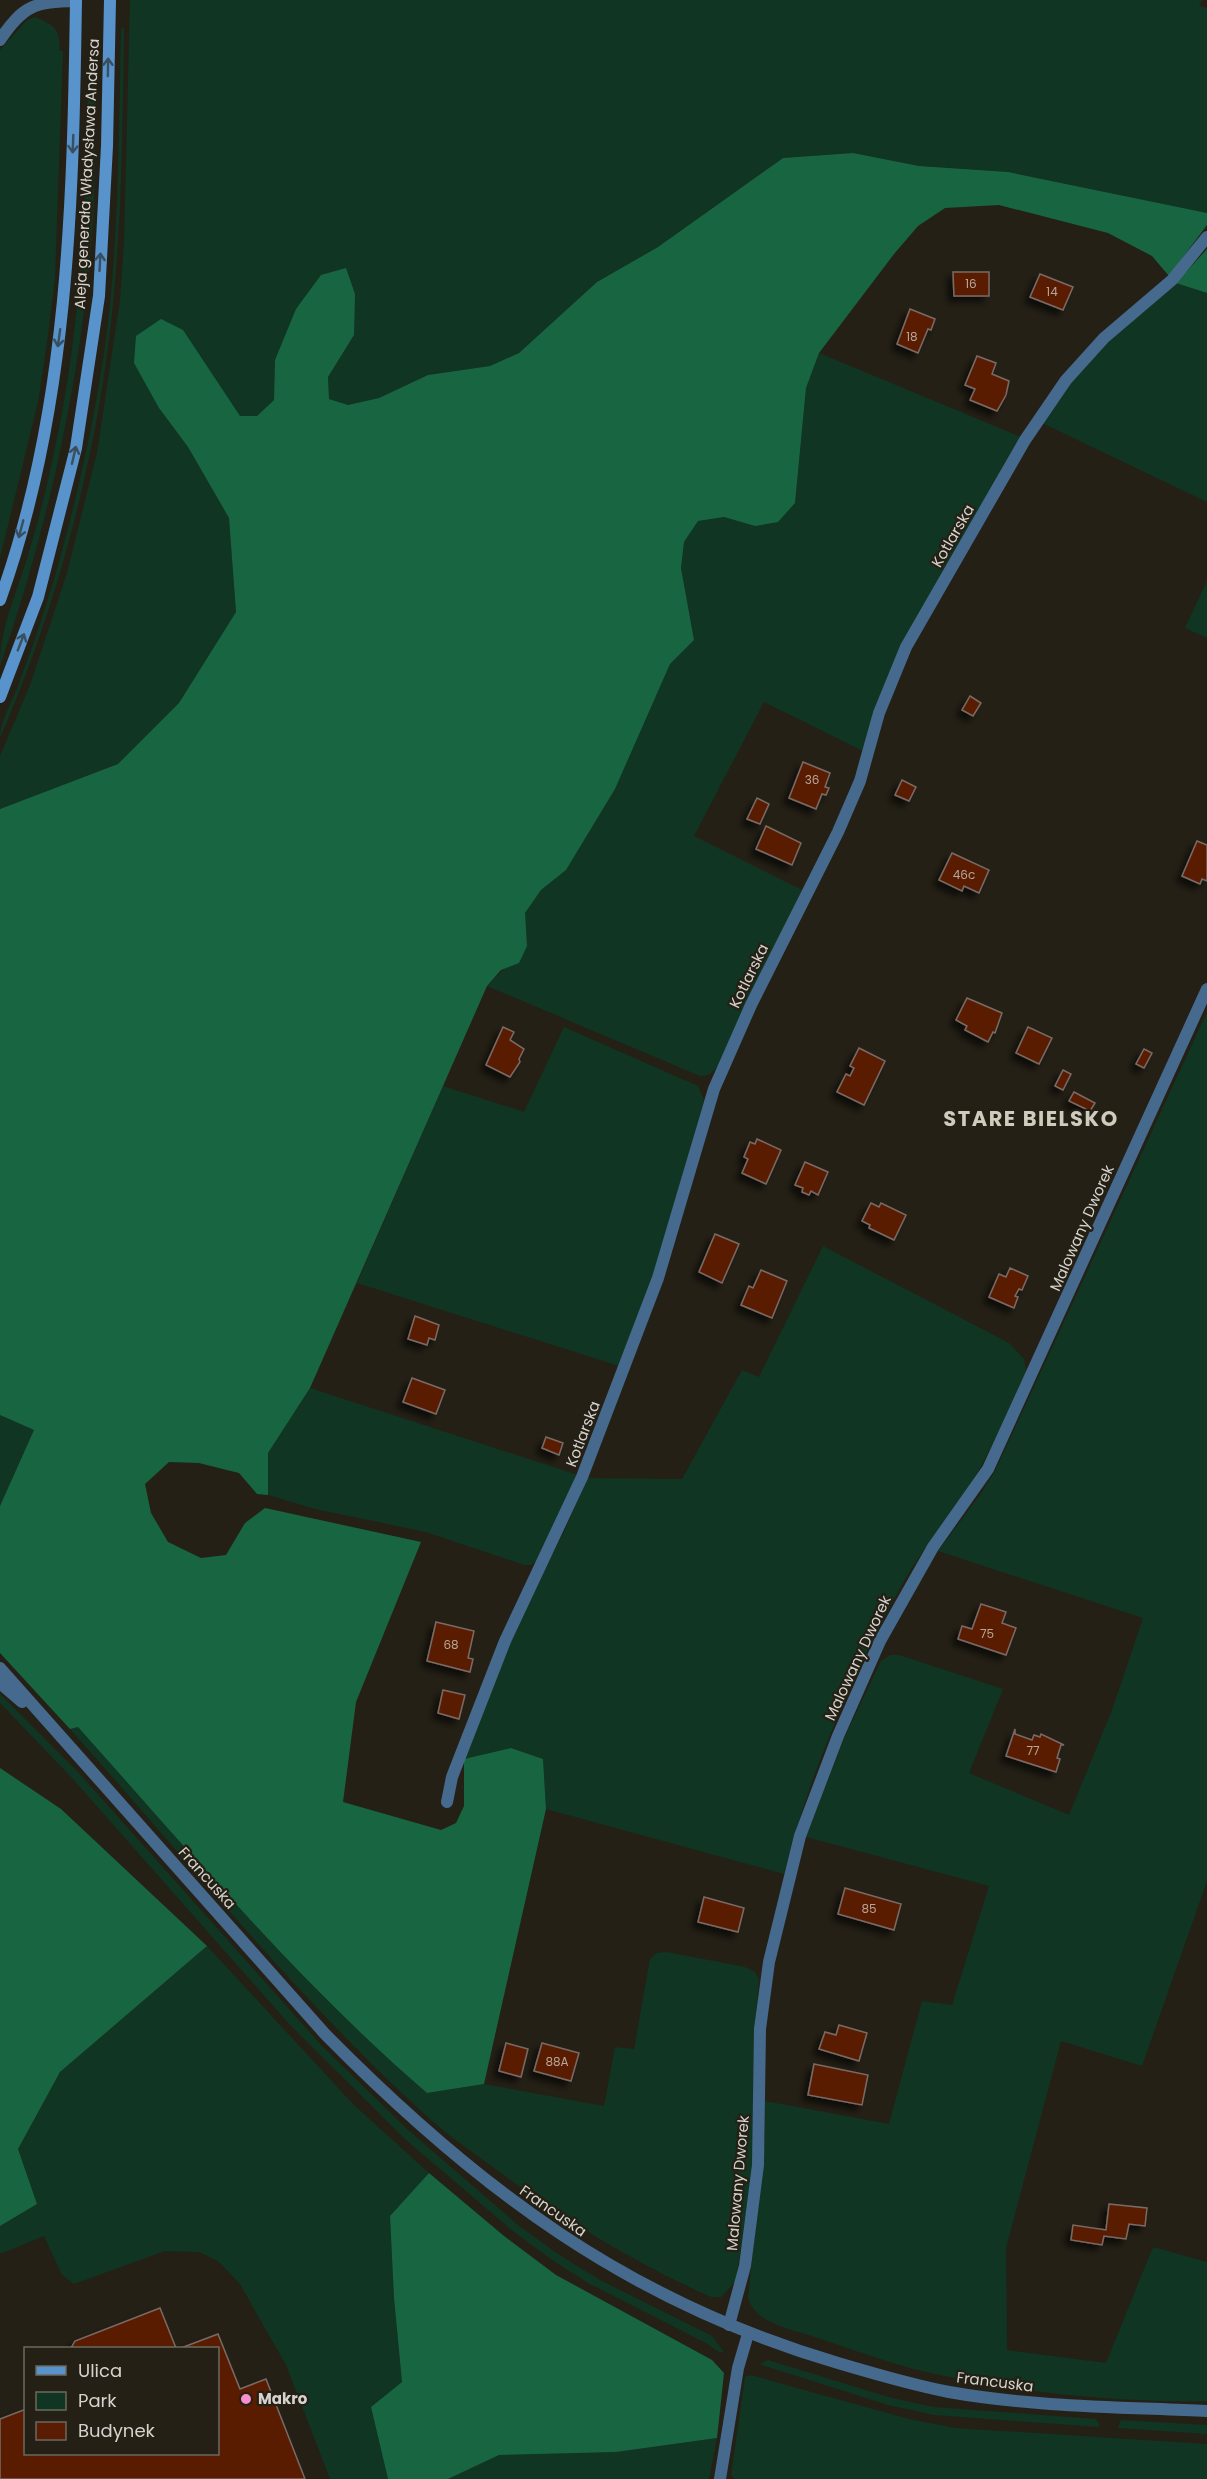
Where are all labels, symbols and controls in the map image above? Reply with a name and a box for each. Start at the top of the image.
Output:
street label: Aleja generała Władysława Andersa [69,38,104,310]
one-way arrow [102,57,114,77]
one-way arrow [67,133,78,153]
one-way arrow [95,252,106,272]
house number: 16 [965,275,977,292]
house number: 14 [1046,283,1058,300]
one-way arrow [53,328,64,347]
house number: 18 [906,328,918,345]
one-way arrow [68,445,80,464]
street label: Kotlarska [926,501,979,571]
one-way arrow [14,519,26,538]
one-way arrow [16,633,27,652]
house number: 36 [805,771,819,788]
house number: 46c [953,866,975,883]
street label: Kotlarska [724,940,773,1011]
district label: STARE BIELSKO [943,1104,1119,1133]
street label: Malowany Dworek [1044,1161,1119,1294]
street label: Kotlarska [560,1398,605,1470]
street label: Malowany Dworek [819,1591,896,1724]
house number: 75 [980,1625,994,1642]
house number: 68 [443,1636,459,1653]
house number: 77 [1026,1742,1040,1759]
street label: Francuska [174,1842,241,1913]
house number: 85 [861,1900,877,1917]
house number: 88A [545,2053,569,2070]
street label: Malowany Dworek [721,2114,754,2252]
street label: Francuska [516,2180,591,2241]
legend [24,2347,219,2455]
text: Ulica [78,2358,122,2383]
street label: Francuska [955,2366,1035,2397]
text: Park [78,2388,117,2413]
place label: Makro [258,2388,308,2409]
marker: Makro [239,2392,253,2406]
text: Budynek [78,2418,156,2443]

